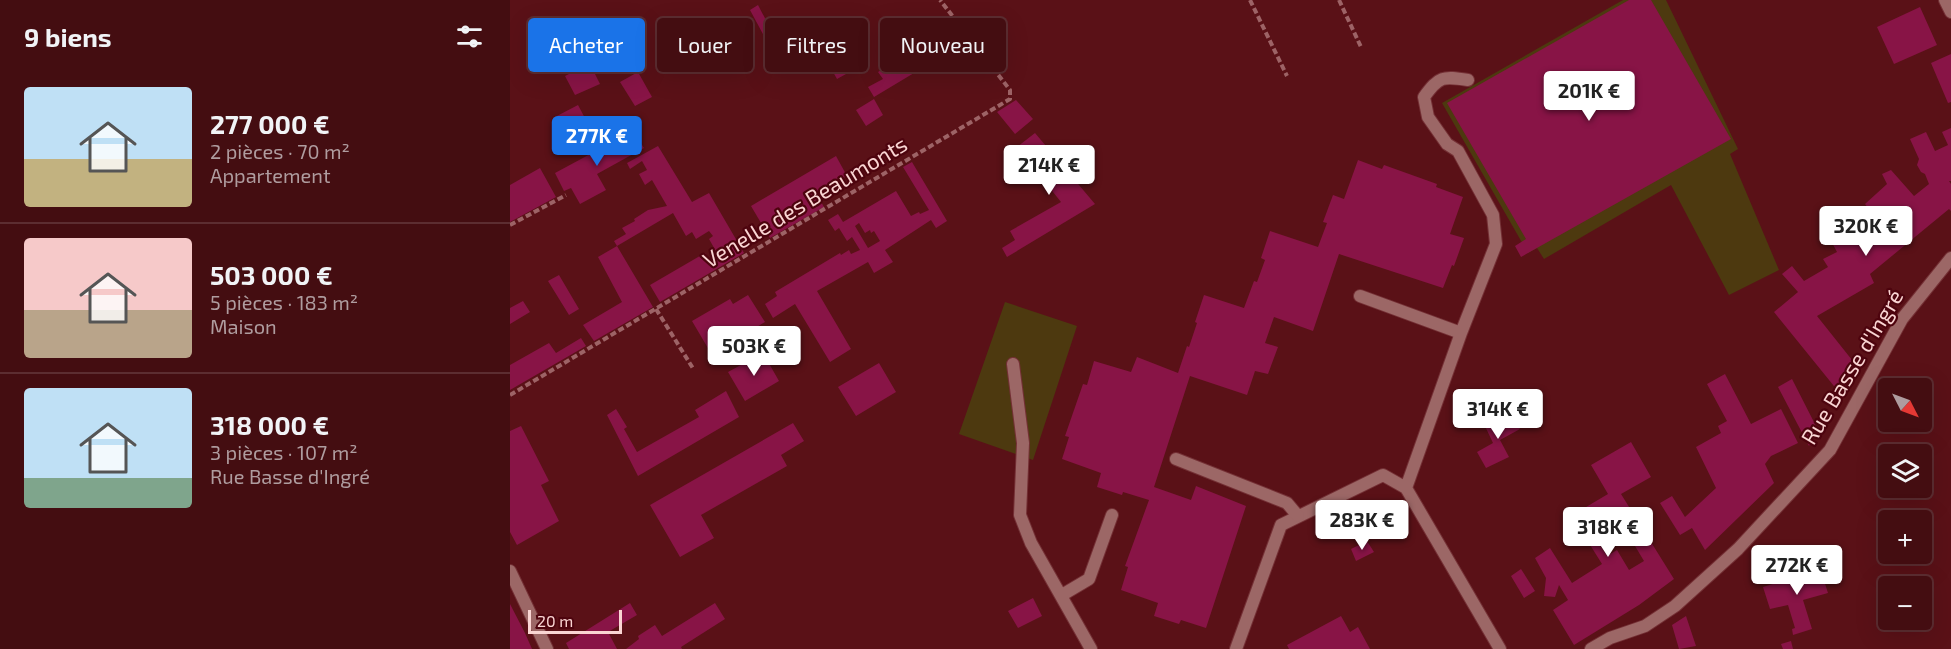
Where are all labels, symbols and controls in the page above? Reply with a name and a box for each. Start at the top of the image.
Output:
chip: Acheter [528,18,645,72]
chip: Louer [657,18,753,72]
chip: Filtres [765,18,868,72]
chip: Nouveau [880,18,1006,72]
icon: filters [453,20,486,53]
text: 9 biens [24,21,112,52]
pin: 201K € [1540,71,1638,122]
text: 201K € [1558,78,1620,102]
text: 277 000 € [210,108,330,139]
icon: home [72,111,144,183]
pin: 277K € [548,116,646,167]
text: 277K € [566,123,628,147]
street label: Venelle des Beaumonts [698,130,911,272]
text: 2 pièces · 70 m² [210,139,350,163]
pin: 214K € [1000,145,1098,196]
text: 214K € [1018,152,1080,176]
text: Appartement [210,163,331,187]
pin: 320K € [1817,206,1915,257]
text: 320K € [1833,213,1899,237]
text: 503 000 € [210,259,333,290]
icon: home [72,262,144,334]
street label: Rue Basse d'Ingré [1795,284,1908,449]
text: 5 pièces · 183 m² [210,290,358,314]
text: Maison [210,314,277,338]
pin: 503K € [705,326,803,377]
text: 503K € [722,333,786,357]
north arrow [1878,378,1932,432]
map controls [1878,378,1932,630]
pin: 314K € [1449,389,1547,440]
text: 314K € [1467,396,1529,420]
text: 318 000 € [210,409,329,440]
icon: home [72,412,144,484]
text: 3 pièces · 107 m² [210,440,358,464]
button: layers [1878,444,1932,498]
text: Rue Basse d'Ingré [210,464,370,488]
pin: 283K € [1313,500,1411,551]
text: 283K € [1329,507,1395,531]
pin: 318K € [1559,507,1657,558]
button: + [1878,510,1932,564]
text: 318K € [1577,514,1639,538]
pin: 272K € [1748,545,1846,596]
text: 272K € [1765,552,1829,576]
button: − [1878,576,1932,630]
scale bar [528,607,622,634]
text: 20 m [537,611,573,630]

